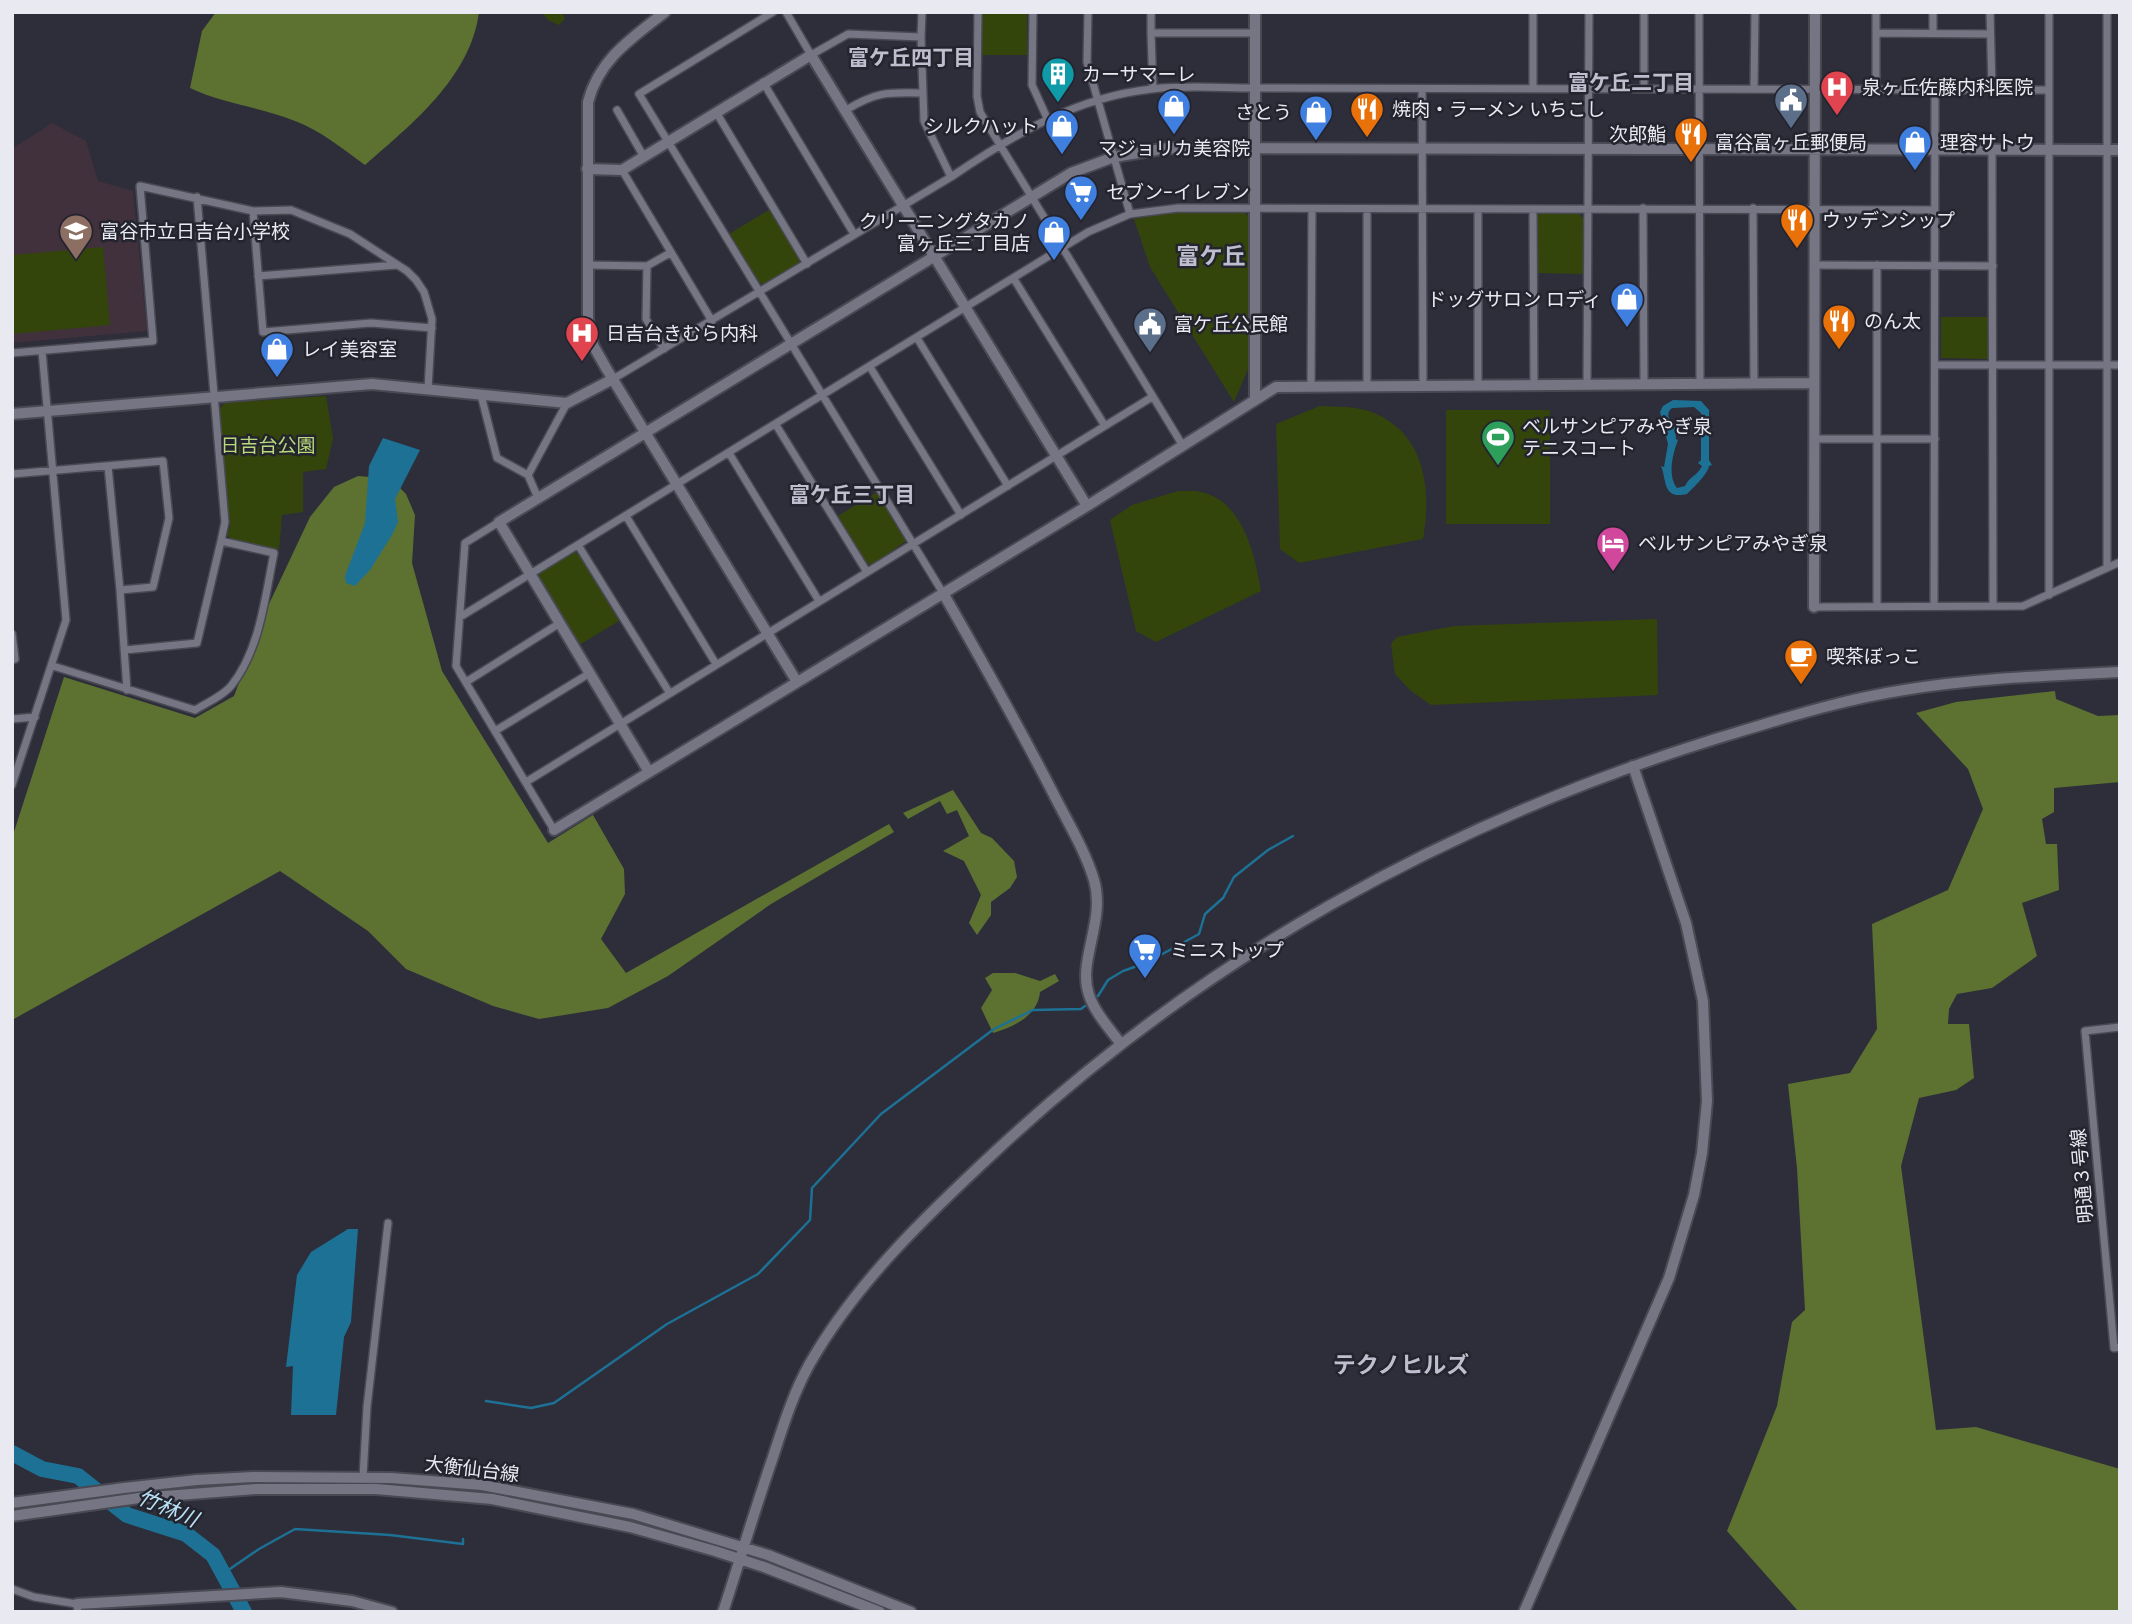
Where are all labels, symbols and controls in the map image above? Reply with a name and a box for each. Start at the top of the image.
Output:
district label: 富ケ丘四丁目 [848,43,974,72]
building icon: カーサマーレ [1039,55,1077,104]
place label: カーサマーレ [1082,61,1196,88]
district label: 富ケ丘二丁目 [1568,68,1694,97]
hospital icon: 泉ヶ丘佐藤内科医院 [1818,68,1856,117]
place label: 泉ヶ丘佐藤内科医院 [1862,74,2033,101]
public building icon: 富谷富ヶ丘郵便局 [1772,81,1810,130]
shop icon: マジョリカ美容院 [1155,87,1193,136]
restaurant icon: 焼肉・ラーメン いちこし [1348,90,1386,139]
shop icon: さとう [1297,93,1335,142]
place label: 焼肉・ラーメン いちこし [1392,96,1605,123]
place label: さとう [1235,99,1292,126]
shop icon: シルクハット [1043,107,1081,156]
place label: シルクハット [925,113,1038,140]
restaurant icon: 次郎鮨 [1672,115,1710,164]
place label: 次郎鮨 [1609,121,1666,148]
shop icon: 理容サトウ [1896,123,1934,172]
place label: 富谷富ヶ丘郵便局 [1715,129,1867,156]
place label: 理容サトウ [1940,129,2035,156]
place label: マジョリカ美容院 [1098,135,1250,162]
supermarket icon: セブン-イレブン [1062,173,1100,222]
place label: セブン-イレブン [1106,179,1249,206]
restaurant icon: ウッデンシップ [1778,201,1816,250]
place label: ウッデンシップ [1822,207,1955,234]
place label: クリーニングタカノ 富ヶ丘三丁目店 [859,208,1030,257]
school or university icon: 富谷市立日吉台小学校 [57,212,95,261]
shop icon: クリーニングタカノ 富ヶ丘三丁目店 [1035,213,1073,262]
place label: 富谷市立日吉台小学校 [100,218,290,245]
district label: 富ケ丘 [1177,240,1246,272]
shop icon: ドッグサロン ロディ [1608,280,1646,329]
place label: ドッグサロン ロディ [1427,286,1602,313]
restaurant icon: のん太 [1820,302,1858,351]
public building icon: 富ケ丘公民館 [1131,305,1169,354]
place label: のん太 [1864,308,1921,335]
place label: 富ケ丘公民館 [1174,311,1288,338]
hospital icon: 日吉台きむら内科 [563,314,601,363]
place label: 日吉台きむら内科 [606,320,758,347]
shop icon: レイ美容室 [258,330,296,379]
place label: レイ美容室 [302,336,397,363]
place label: ベルサンピアみやぎ泉 テニスコート [1522,413,1712,462]
sports icon: ベルサンピアみやぎ泉 テニスコート [1479,418,1517,467]
park label: 日吉台公園 [220,432,316,459]
district label: 富ケ丘三丁目 [789,480,915,509]
hotel icon: ベルサンピアみやぎ泉 [1594,524,1632,573]
place label: ベルサンピアみやぎ泉 [1638,530,1828,557]
cafe icon: 喫茶ぼっこ [1782,637,1820,686]
place label: 喫茶ぼっこ [1826,643,1921,670]
supermarket icon: ミニストップ [1126,931,1164,980]
place label: ミニストップ [1170,937,1284,964]
street label: 明通３号線 [2064,1127,2100,1225]
district label: テクノヒルズ [1333,1349,1469,1381]
street label: 大衡仙台線 [423,1450,521,1488]
water label: 竹林川 [133,1482,205,1534]

